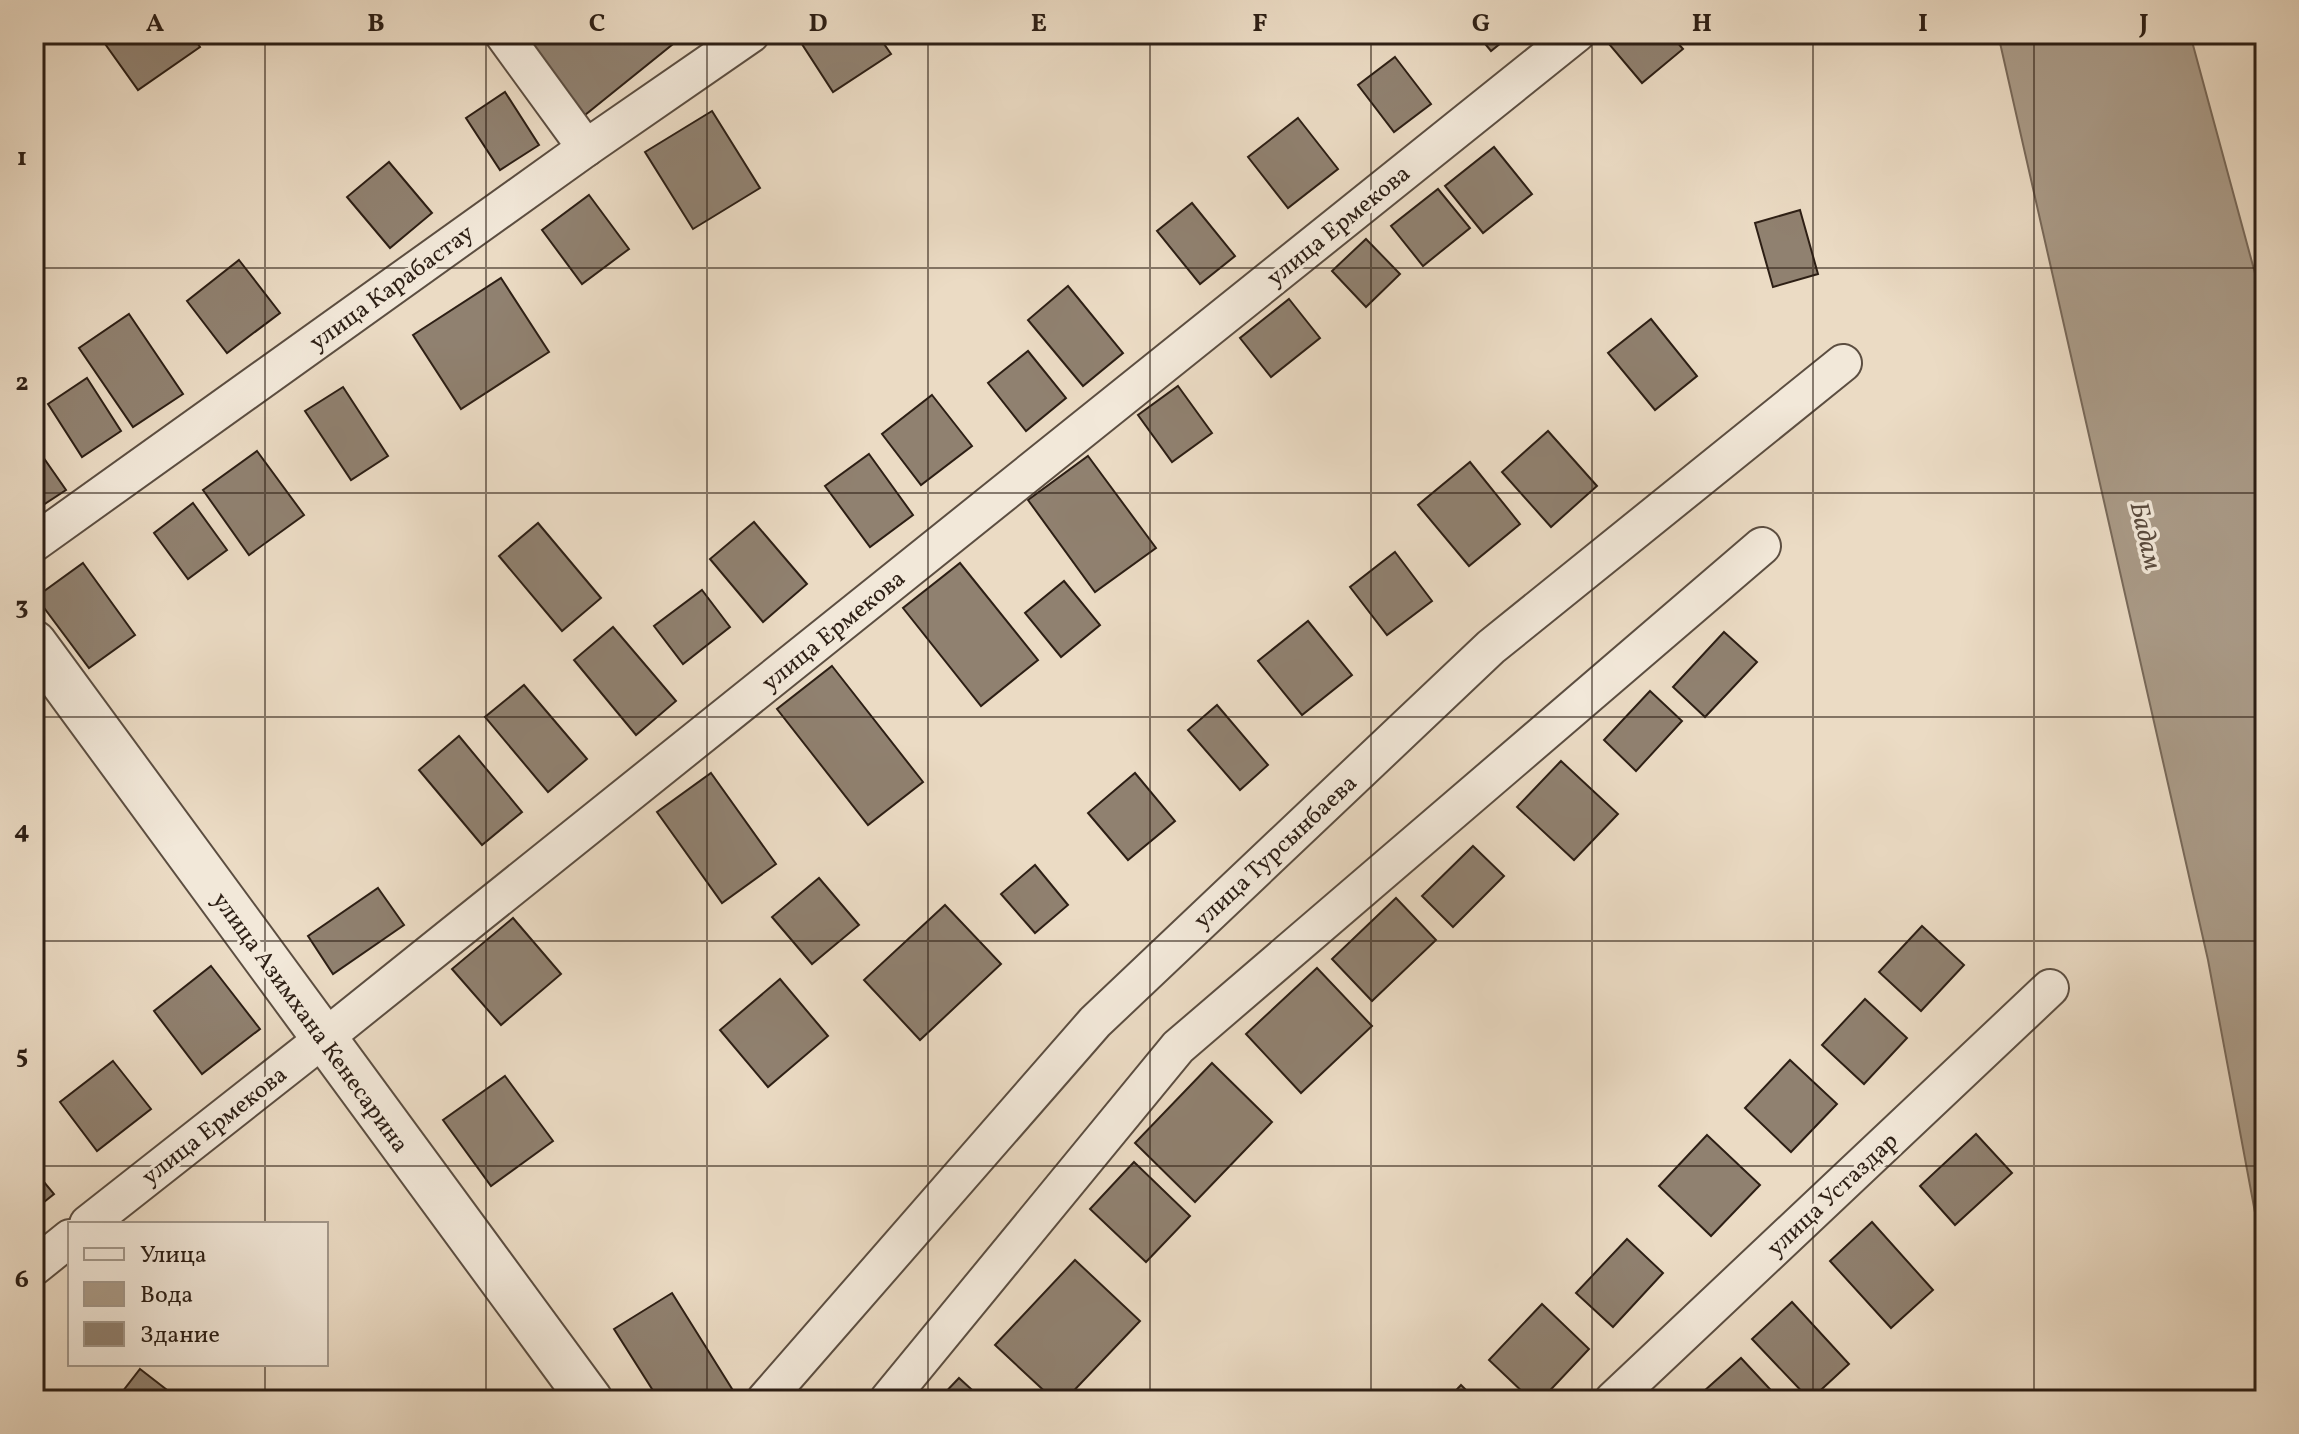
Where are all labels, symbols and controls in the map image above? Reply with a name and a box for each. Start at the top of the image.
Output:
text: A [146,6,165,42]
text: B [367,6,385,42]
text: C [589,6,605,42]
text: D [808,6,828,42]
text: E [1031,6,1047,42]
text: F [1252,6,1268,42]
text: G [1472,6,1490,42]
text: H [1692,6,1712,42]
text: I [1918,6,1928,42]
text: J [2138,6,2149,42]
text: 1 [17,140,27,176]
street label: улица Ермекова [1260,158,1419,295]
street label: улица Карабастау [303,217,481,360]
text: 2 [15,365,29,401]
water label: Бадам [2120,499,2170,574]
street label: улица Ермекова [755,563,914,700]
text: 3 [15,589,29,625]
street label: улица Турсынбаева [1187,767,1366,937]
text: 4 [14,813,30,849]
street label: улица Азимхана Кенесарина [203,886,416,1161]
text: 5 [16,1038,28,1074]
street label: улица Ермекова [135,1059,295,1194]
street label: улица Устаздар [1760,1126,1907,1265]
legend [68,1222,328,1366]
text: Улица [140,1239,207,1273]
text: 6 [15,1262,29,1298]
text: Вода [140,1279,193,1313]
text: Здание [140,1319,220,1353]

